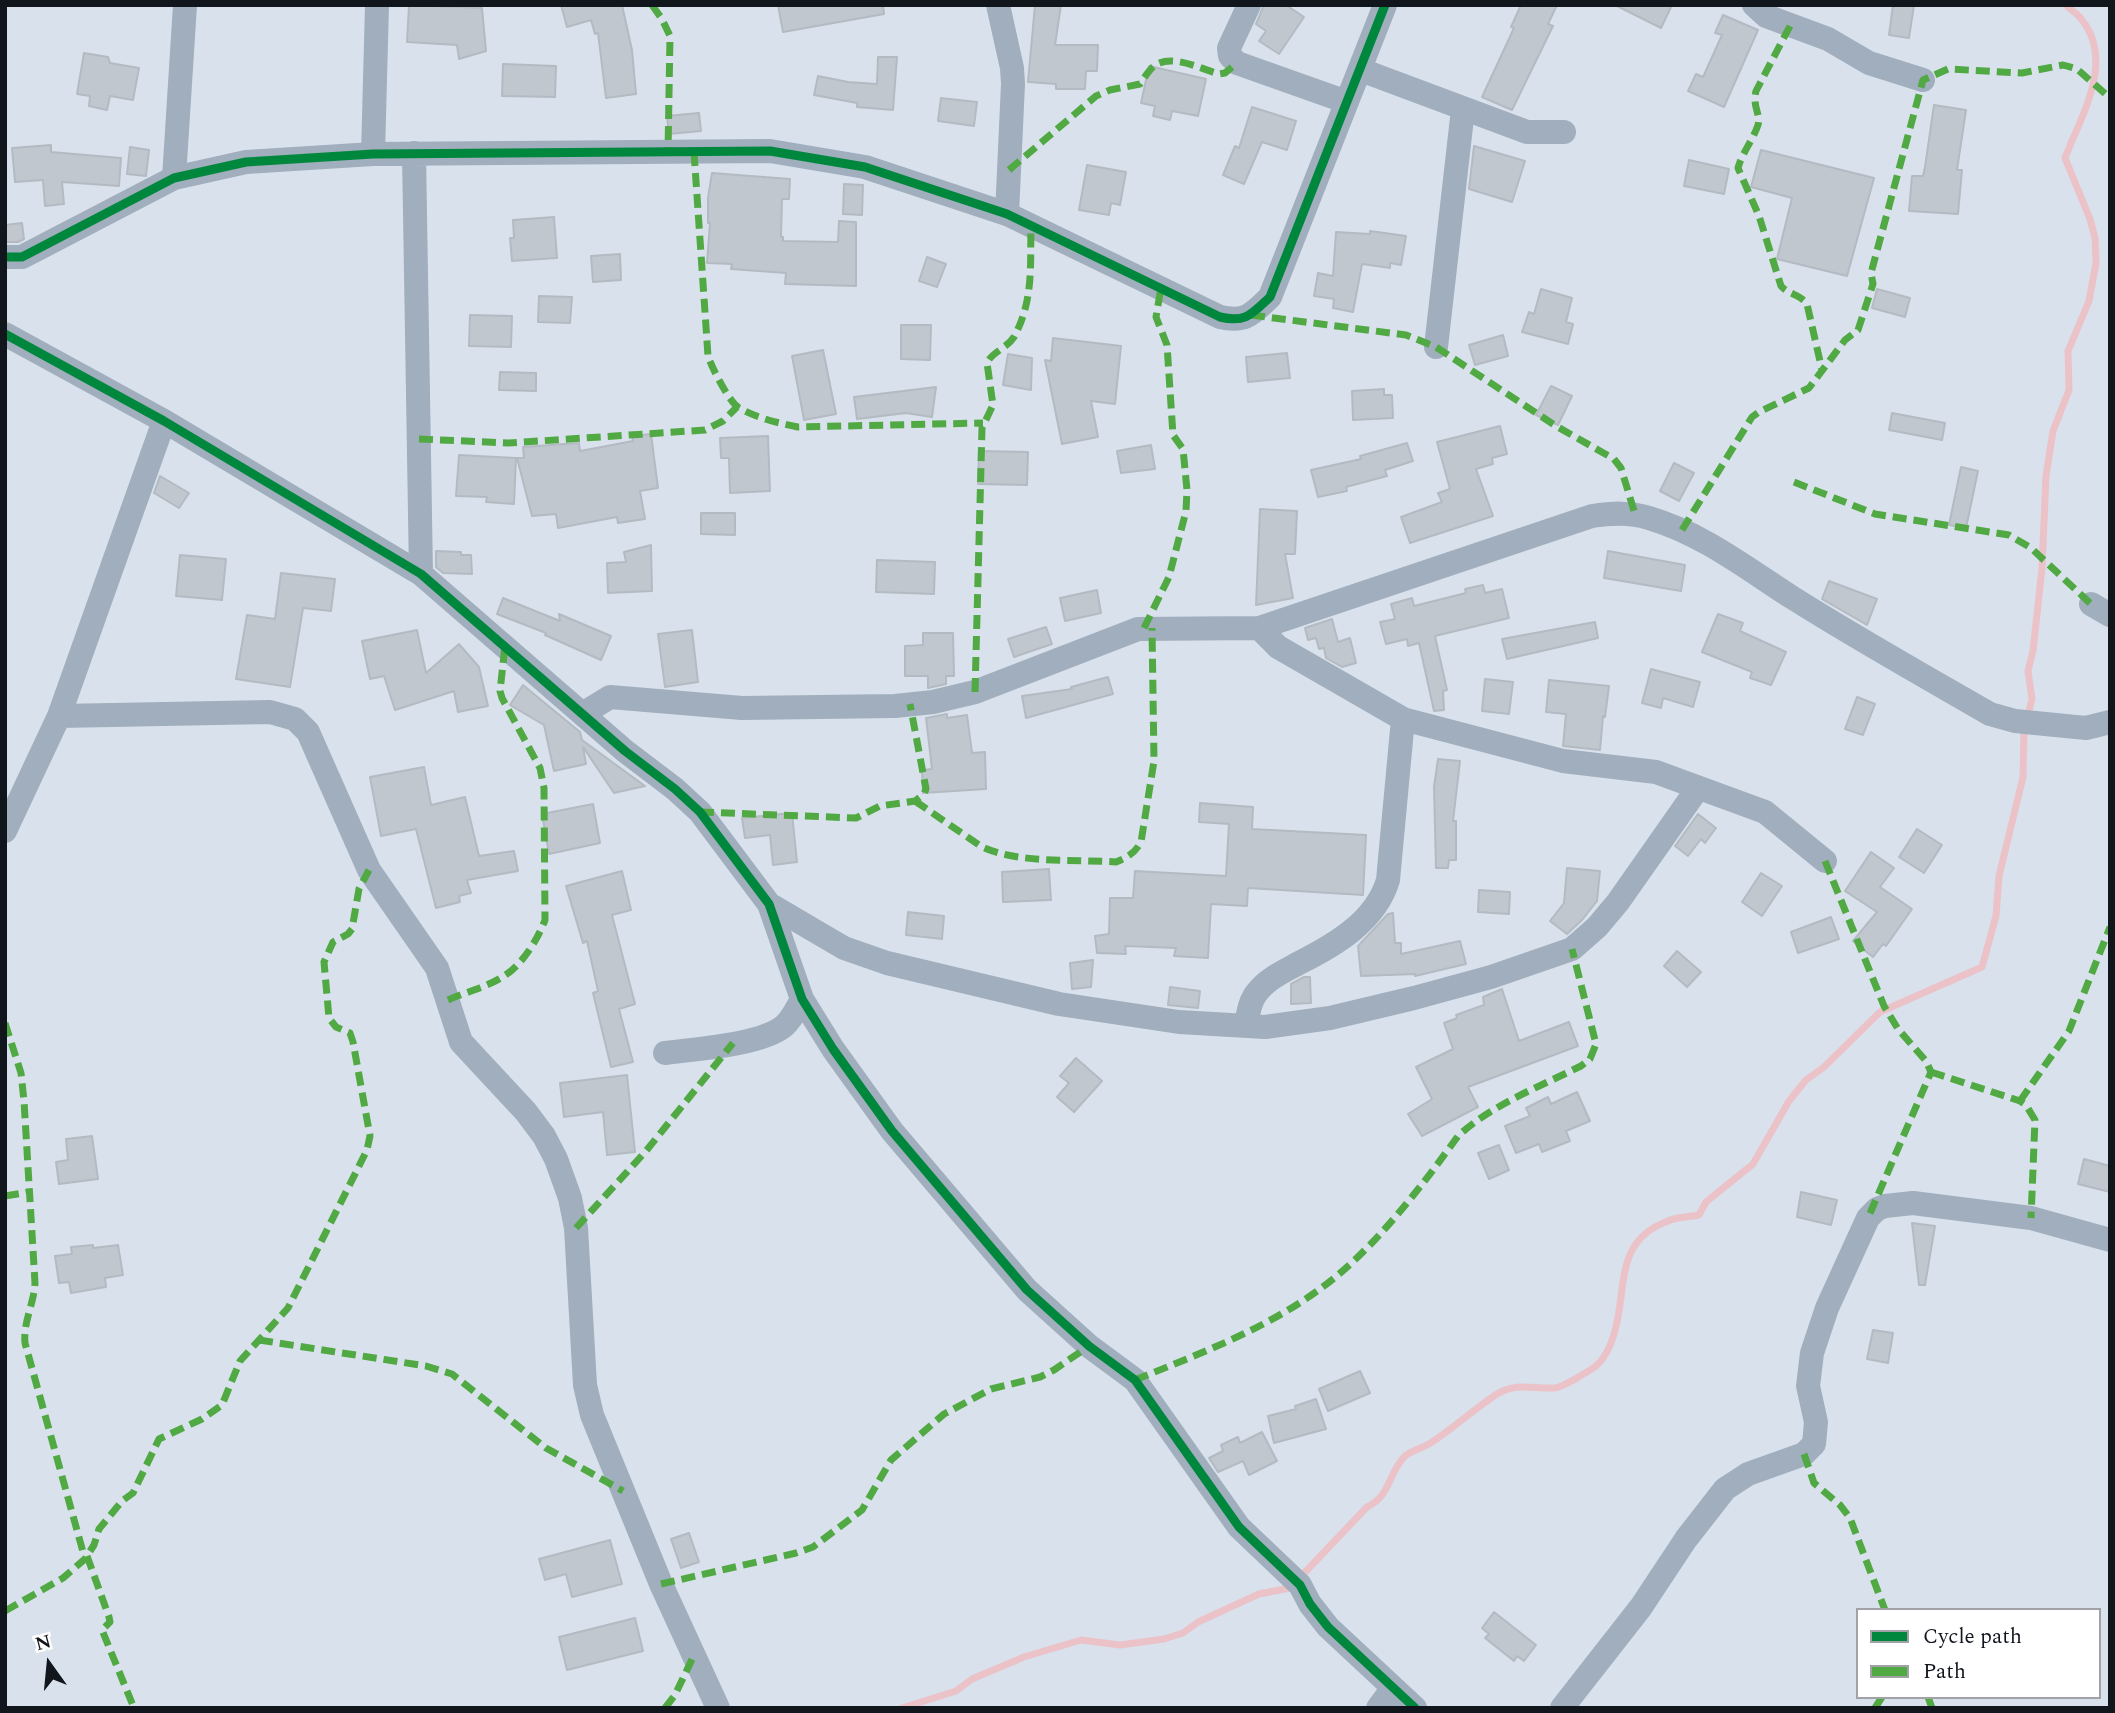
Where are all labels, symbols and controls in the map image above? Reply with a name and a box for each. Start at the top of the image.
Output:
legend [1856,1608,2101,1699]
text: Cycle path [1923,1621,2022,1653]
text: N [32,1627,55,1659]
north arrow [14,1629,84,1699]
text: Path [1923,1656,1966,1688]

